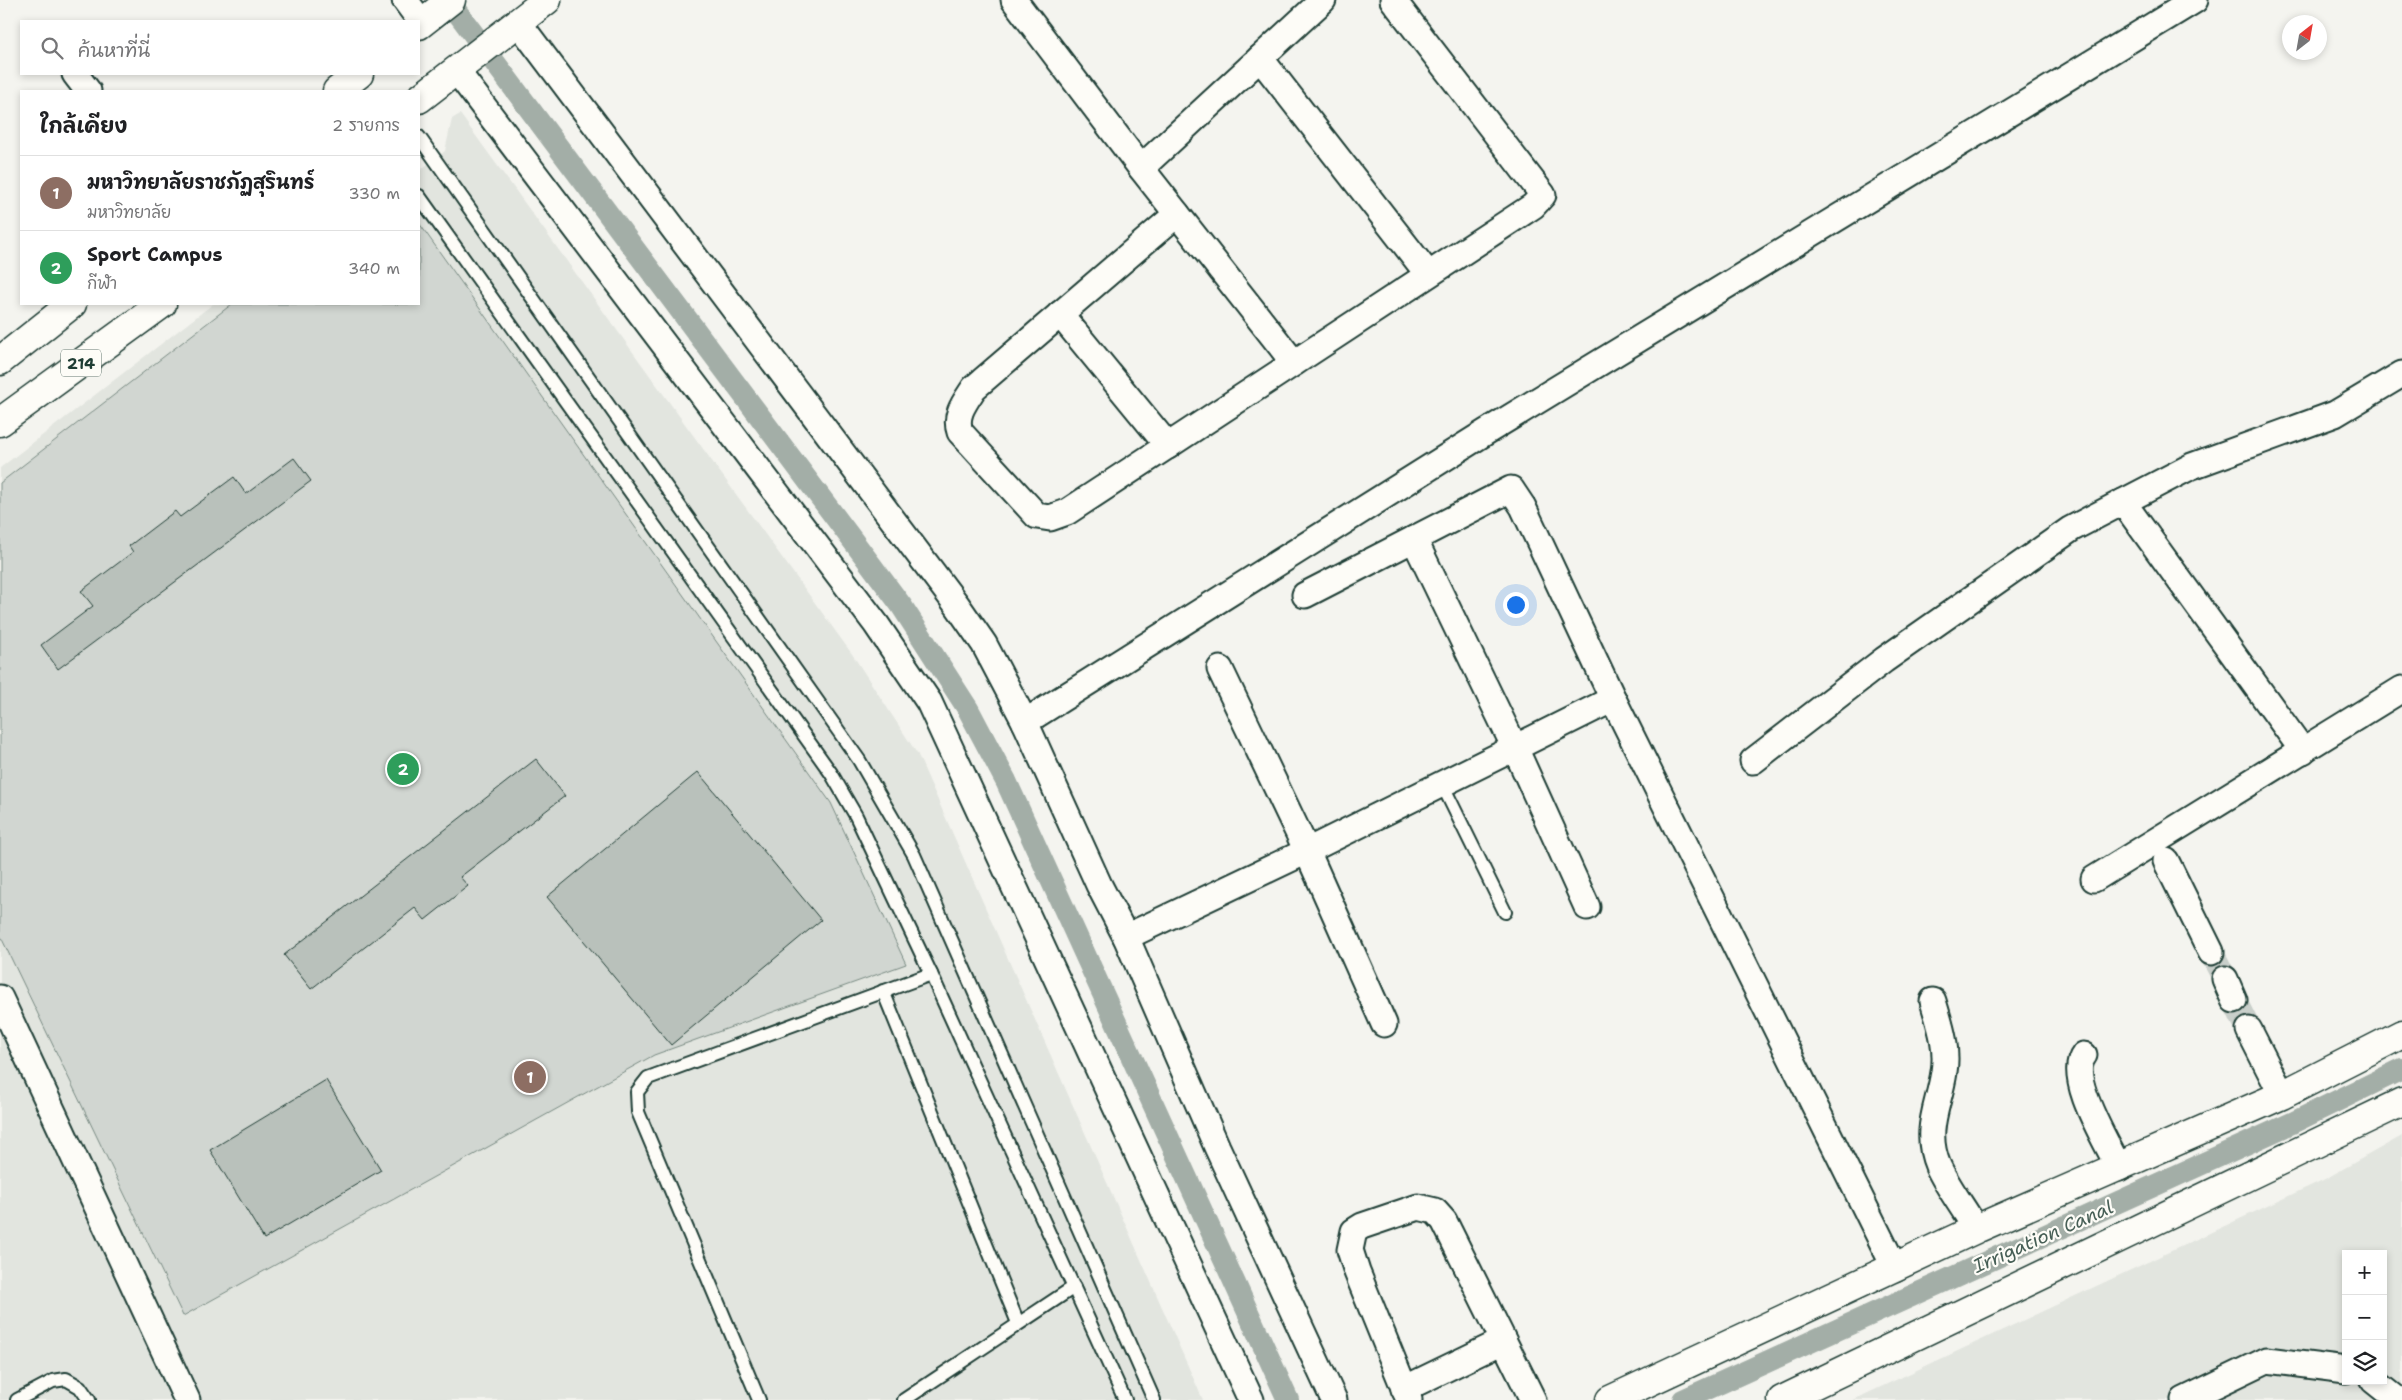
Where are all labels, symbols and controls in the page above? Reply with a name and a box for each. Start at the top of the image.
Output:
north arrow [2282,15,2327,60]
search box [20,20,420,75]
icon: search [38,34,66,62]
text: ค้นหาที่นี่ [78,38,150,63]
text: ใกล้เคียง [40,112,127,140]
text: 2 รายการ [332,115,400,136]
text: มหาวิทยาลัยราชภัฏสุรินทร์ [87,170,315,195]
text: 1 [52,183,60,204]
text: 330 m [348,183,400,204]
text: มหาวิทยาลัย [87,202,171,223]
text: Sport Campus [87,242,223,267]
text: 2 [50,258,62,279]
text: 340 m [348,258,400,279]
text: กีฬา [87,273,117,294]
road number: 214 [61,349,101,376]
your location [1503,592,1529,618]
pin: 2 [387,750,419,788]
pin: 1 [514,1058,546,1096]
water label: Irrigation Canal [1968,1194,2117,1279]
map controls [2342,1250,2387,1385]
button: + [2342,1250,2387,1295]
button: − [2342,1295,2387,1340]
button: layers [2342,1340,2387,1385]

